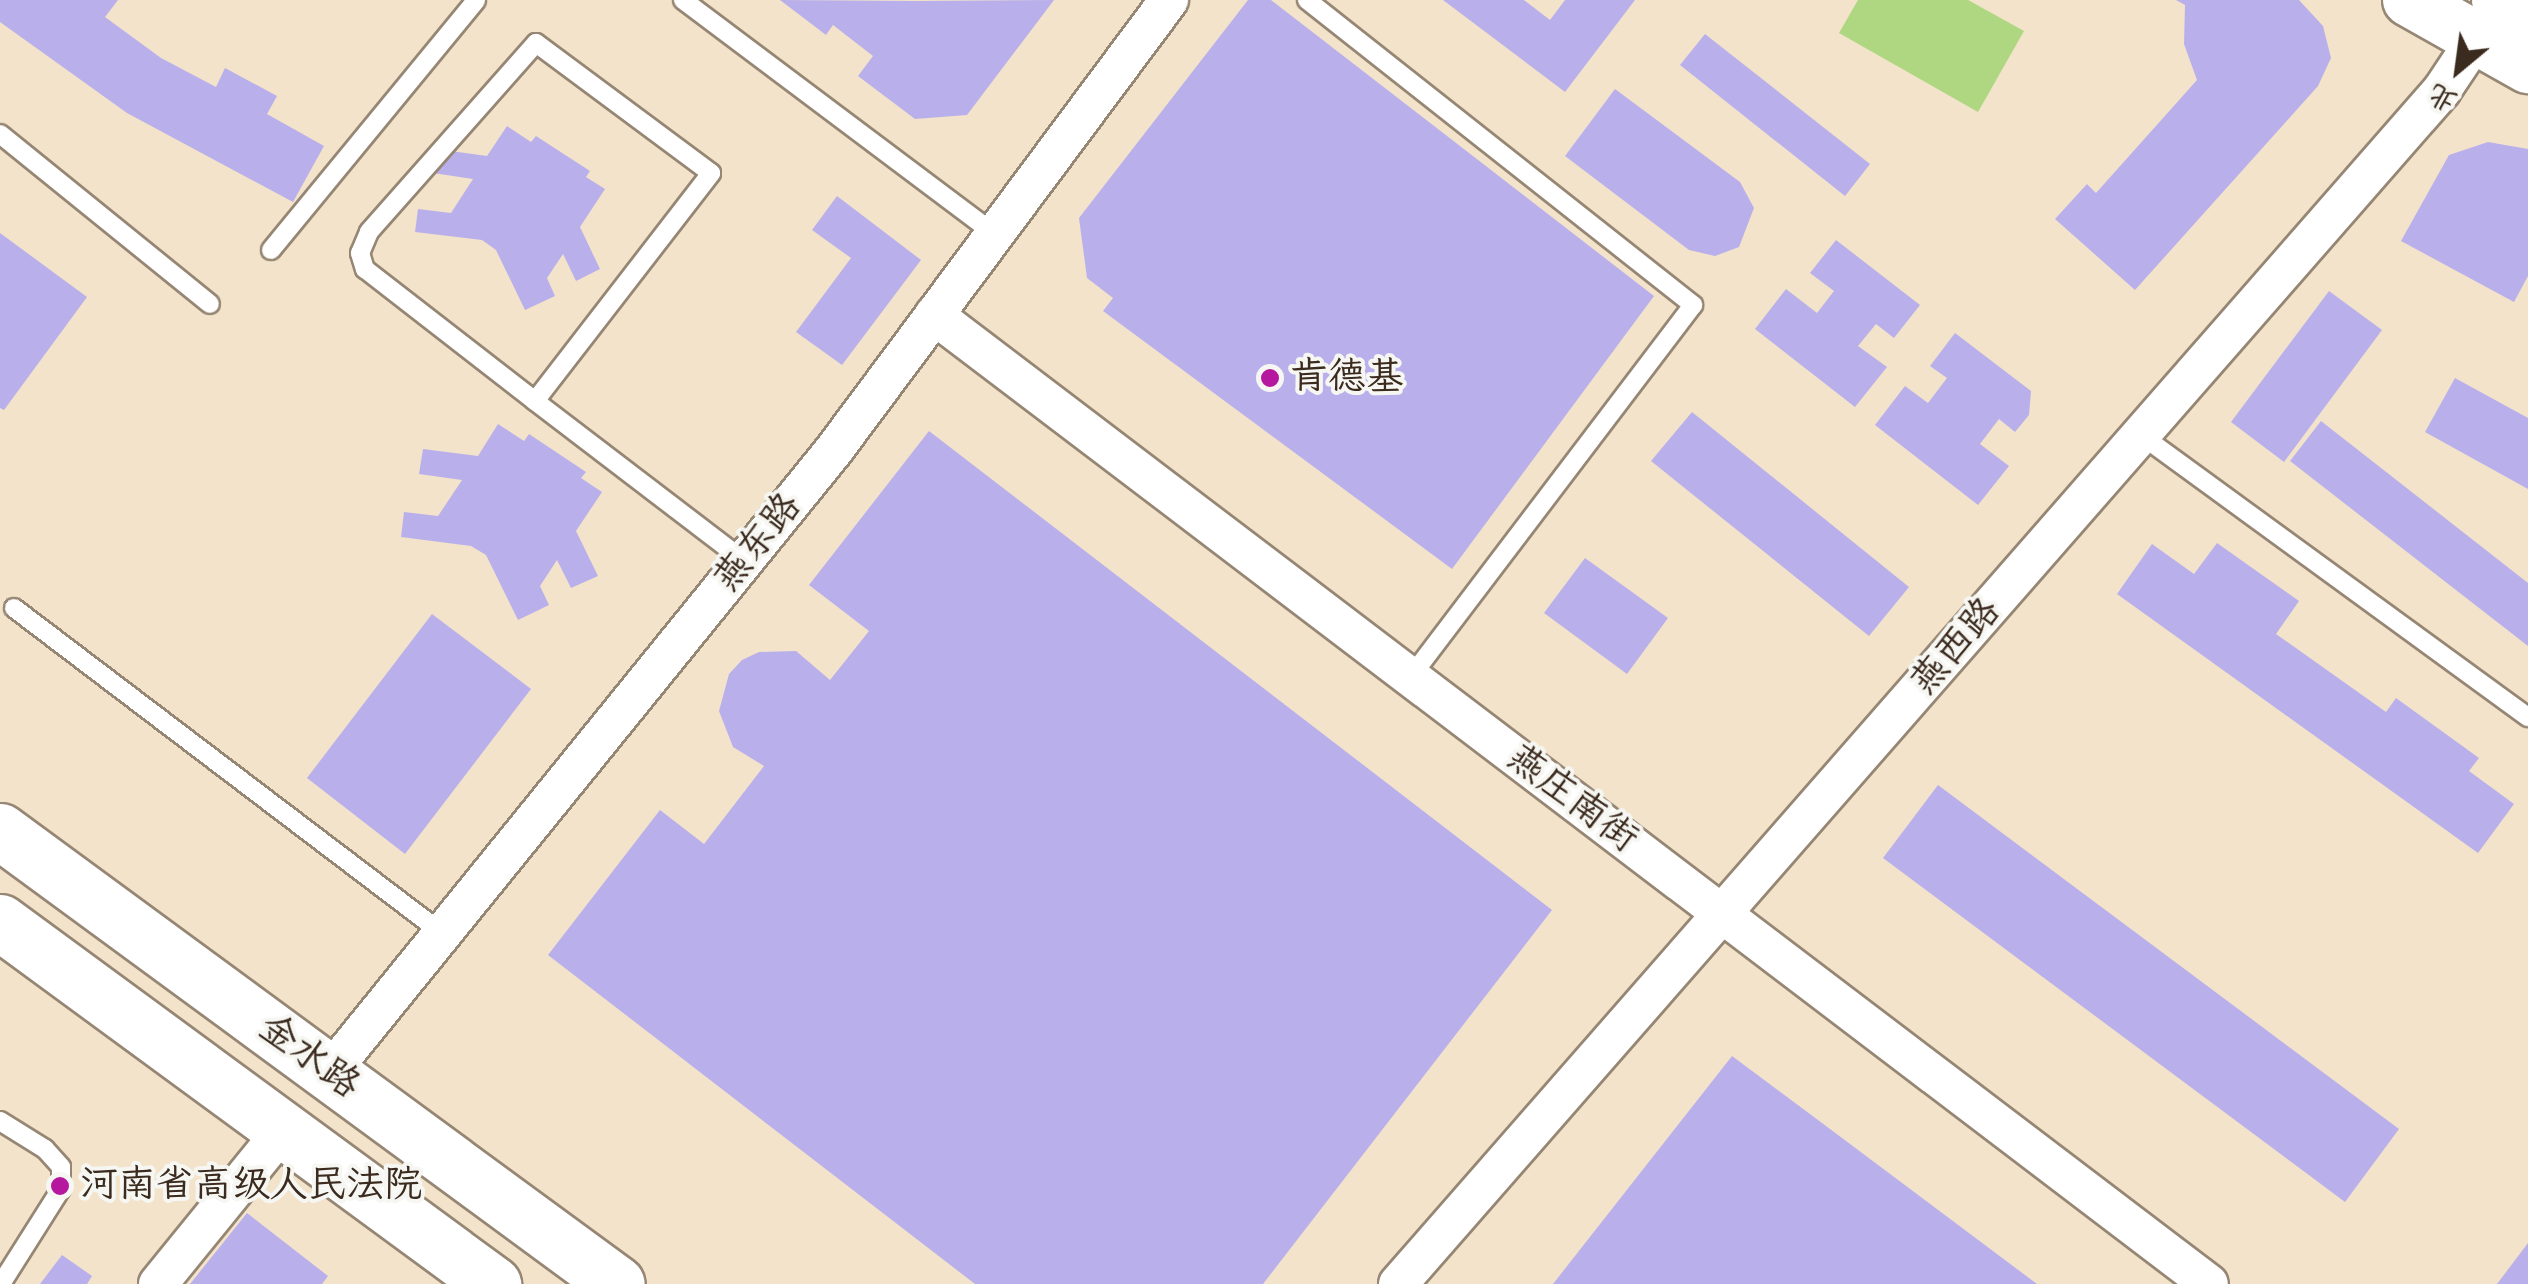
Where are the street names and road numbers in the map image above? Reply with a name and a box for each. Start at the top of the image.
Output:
street label: 燕东路 [704,484,812,602]
street label: 燕西路 [1901,589,2011,705]
street label: 燕庄南街 [1498,735,1646,863]
street label: 金水路 [249,1005,369,1109]

